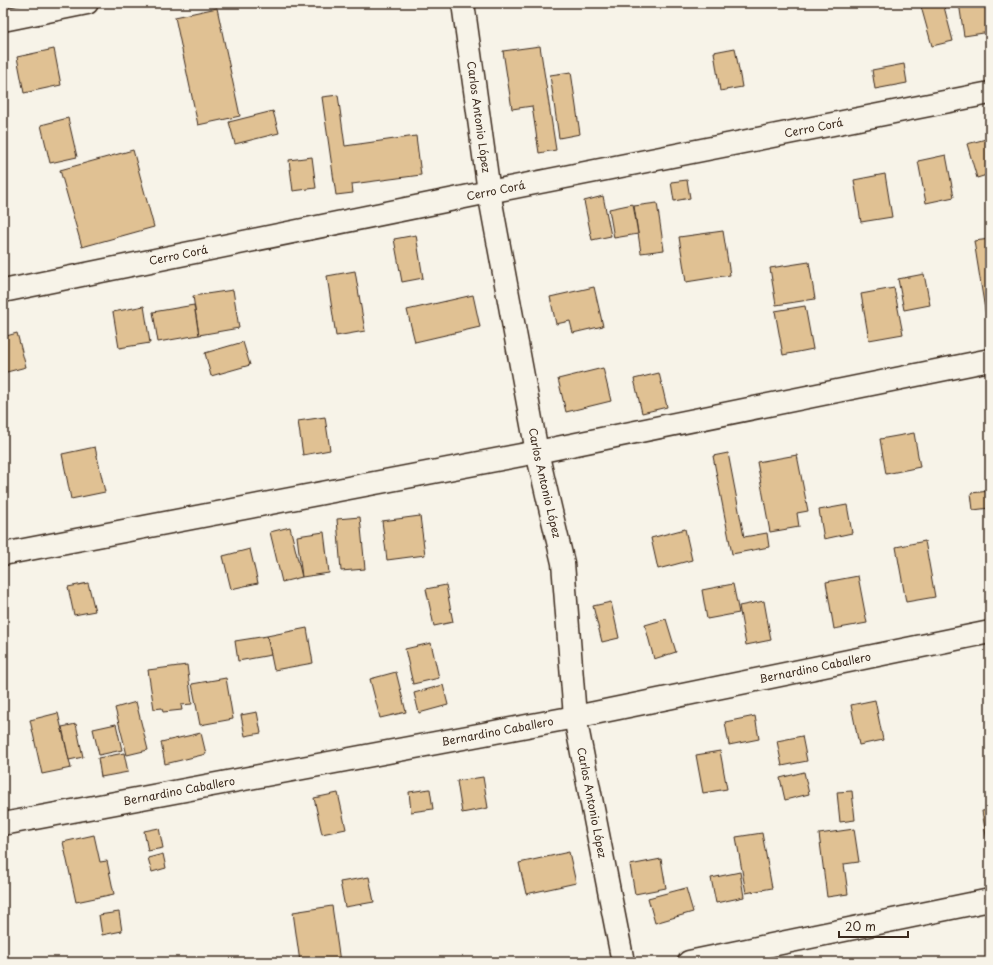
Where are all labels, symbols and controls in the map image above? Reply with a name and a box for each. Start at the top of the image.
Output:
street label: Carlos Antonio López [463,60,495,174]
street label: Cerro Corá [783,113,845,141]
street label: Cerro Corá [465,176,527,204]
street label: Cerro Corá [147,240,209,269]
street label: Carlos Antonio López [525,426,566,540]
street label: Bernardino Caballero [758,648,872,687]
street label: Bernardino Caballero [440,712,555,750]
street label: Carlos Antonio López [573,746,611,859]
street label: Bernardino Caballero [121,772,236,809]
scale bar [839,913,908,939]
text: 20 m [845,917,876,935]

